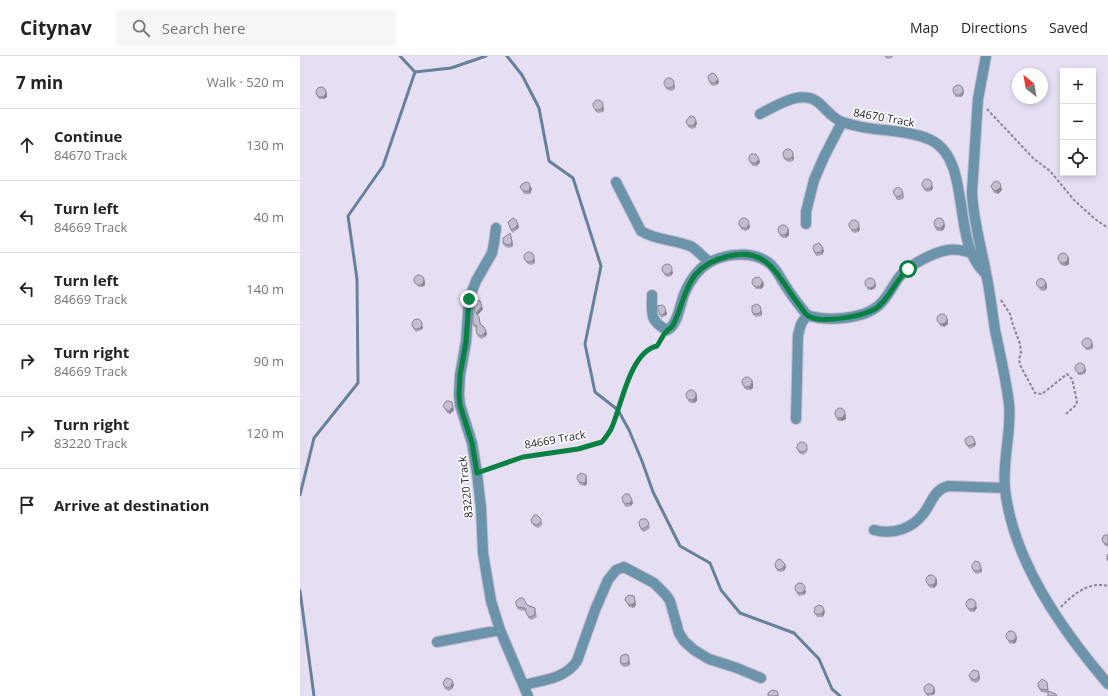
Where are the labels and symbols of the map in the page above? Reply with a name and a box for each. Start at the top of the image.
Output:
north arrow [1012,68,1048,104]
street label: 84670 Track [852,104,916,130]
route start [899,260,917,278]
route end [460,290,478,308]
street label: 84669 Track [523,426,587,452]
street label: 83220 Track [454,455,476,519]

